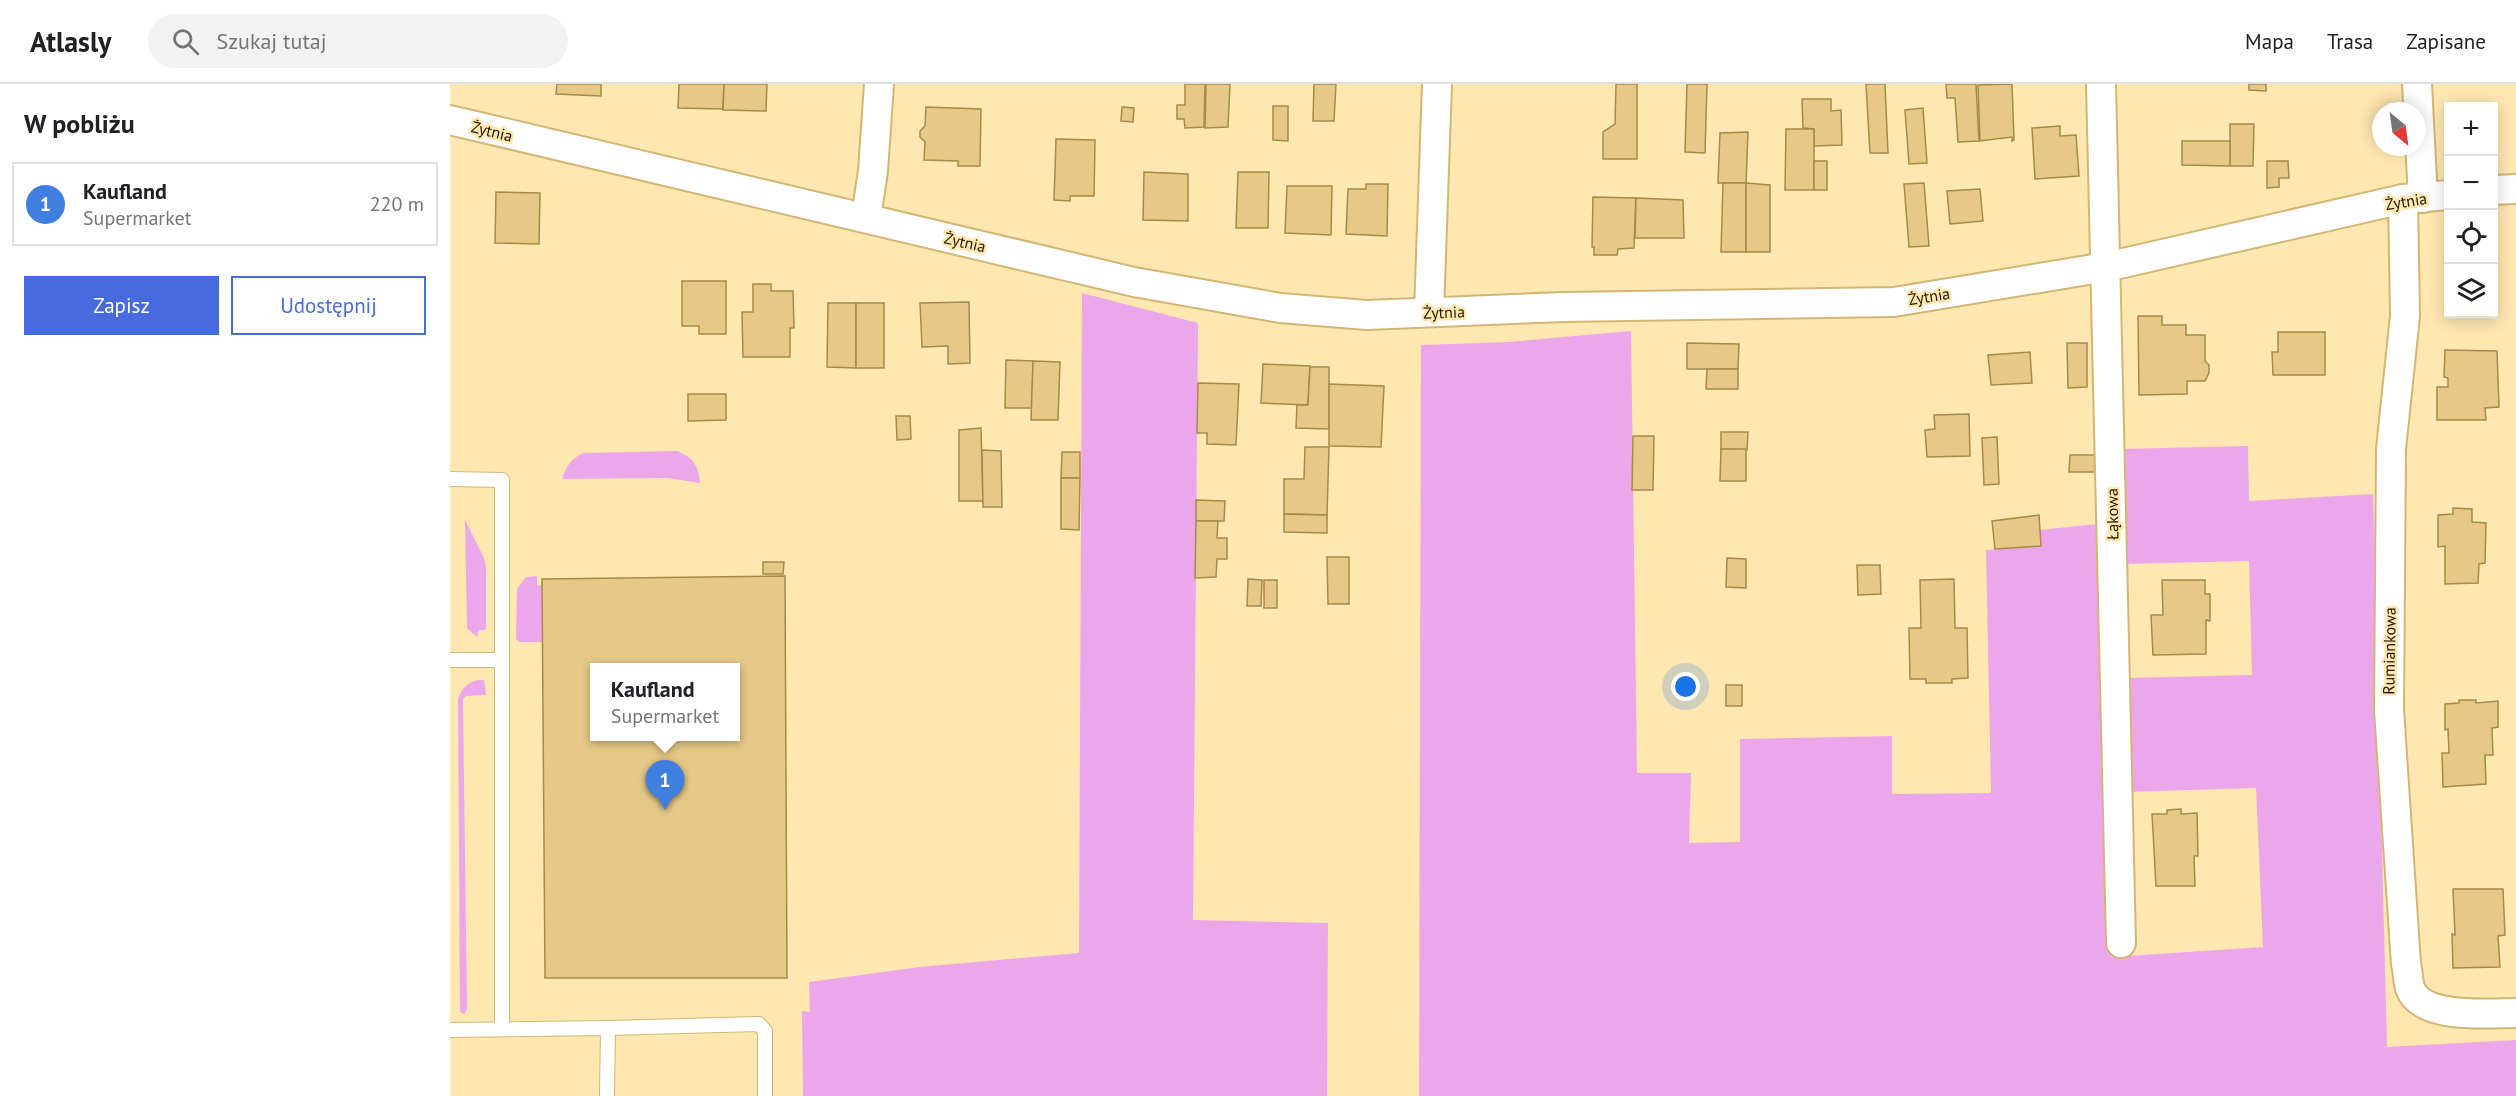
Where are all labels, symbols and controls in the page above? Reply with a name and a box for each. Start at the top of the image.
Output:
search box [148,14,568,68]
text: Atlasly [30,23,112,60]
icon: search [169,25,202,58]
text: Szukaj tutaj [217,27,327,55]
text: Mapa [2245,28,2294,55]
text: Trasa [2327,28,2373,55]
text: Zapisane [2406,28,2486,55]
north arrow [2372,102,2426,156]
map controls [2444,102,2498,318]
button: + [2444,102,2498,156]
text: W pobliżu [24,107,135,140]
street label: Żytnia [469,116,515,146]
button: − [2444,156,2498,210]
text: Kaufland [83,177,167,205]
street label: Żytnia [2384,188,2428,214]
text: 1 [40,191,51,217]
text: 220 m [370,191,424,217]
text: Supermarket [83,205,191,231]
button: locate [2444,210,2498,264]
street label: Żytnia [942,228,988,256]
button: layers [2444,264,2498,318]
button: Zapisz [24,276,219,335]
button: Udostępnij [231,276,426,335]
street label: Żytnia [1907,283,1951,309]
street label: Żytnia [1423,301,1465,323]
street label: Łąkowa [2102,488,2122,540]
street label: Rumiankowa [2378,607,2400,695]
popup [590,663,740,741]
your location [1671,672,1700,701]
text: Kaufland [611,675,695,703]
text: Supermarket [611,703,719,729]
pin: 1 [646,760,684,810]

